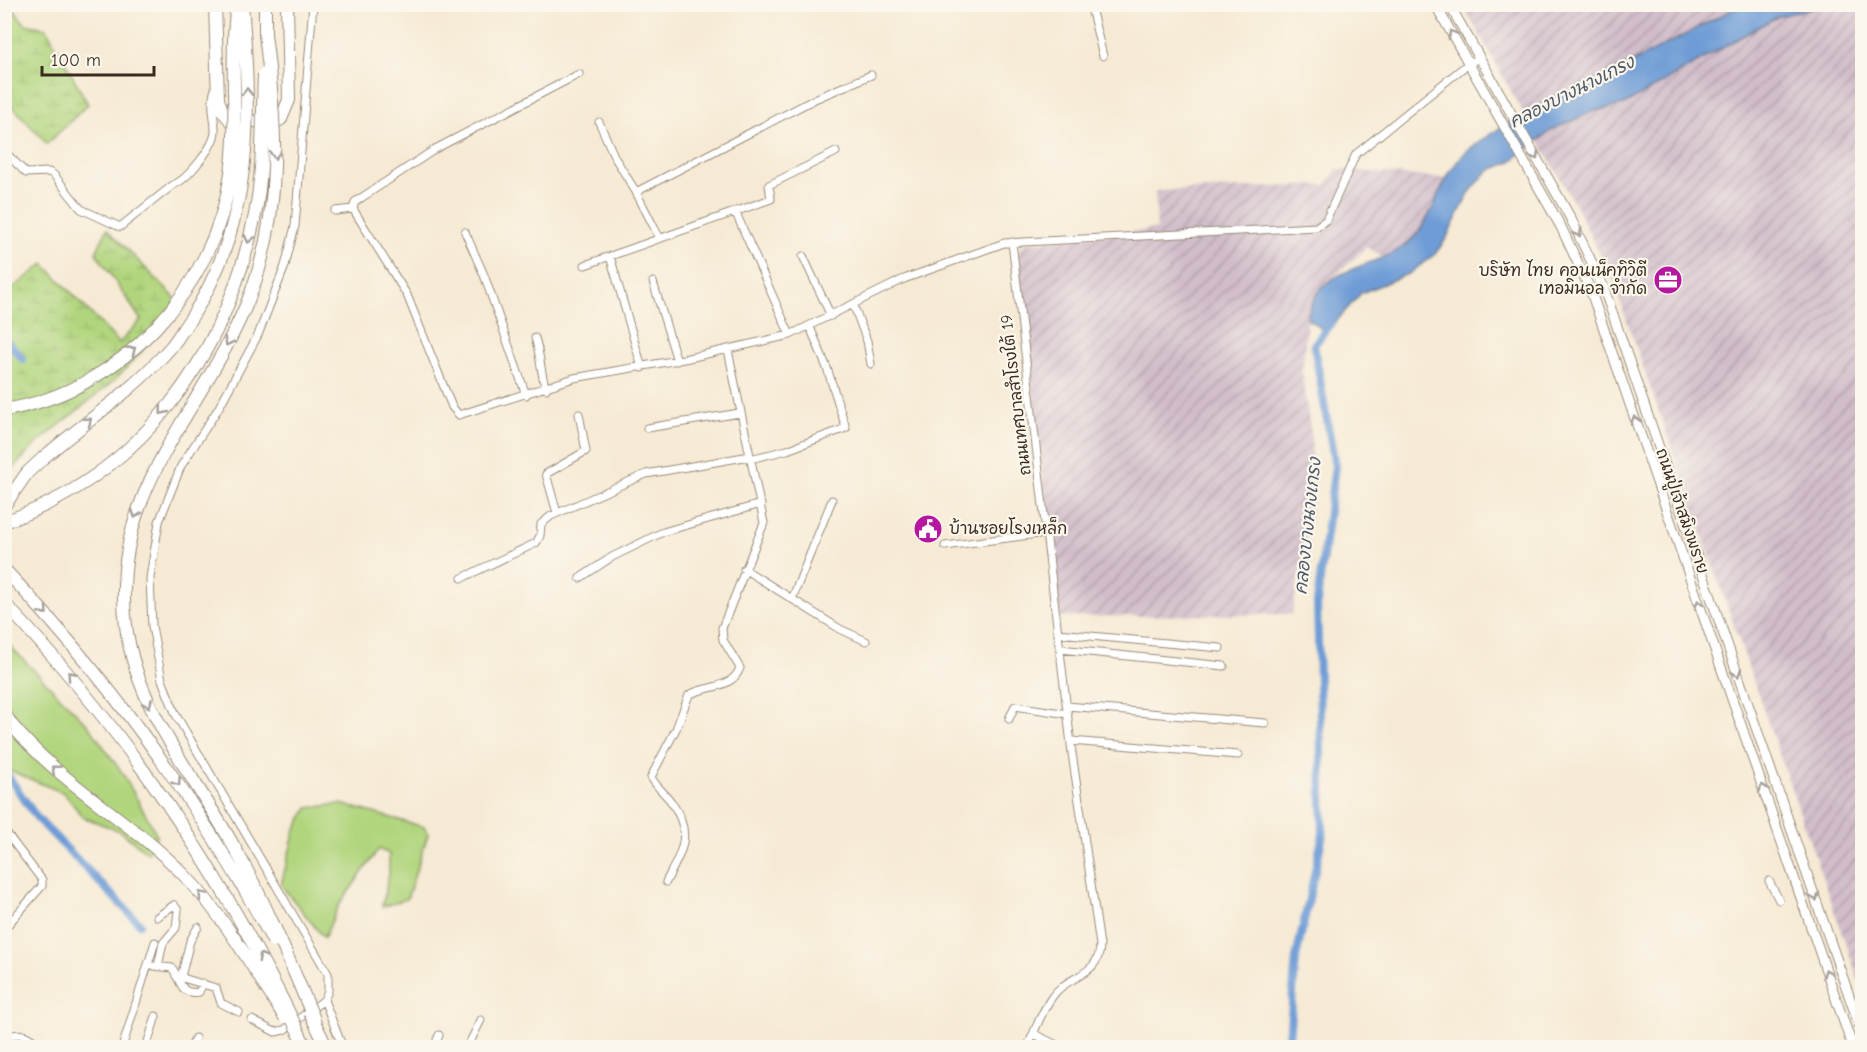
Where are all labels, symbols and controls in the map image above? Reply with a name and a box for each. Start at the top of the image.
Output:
one-way arrow [1448,30,1459,40]
scale bar [42,39,154,77]
text: 100 m [51,50,101,71]
water label: คลองบางนางเกรง [1506,51,1640,133]
one-way arrow [241,87,253,96]
one-way arrow [1528,150,1540,160]
one-way arrow [269,151,281,160]
one-way arrow [1571,227,1583,238]
one-way arrow [244,233,257,243]
place label: บริษัท ไทย คอนเน็คทิวิตี เทอมินอล จำกัด [1479,259,1647,298]
office icon: บริษัท ไทย คอนเน็คทิวิตี เทอมินอล จำกัด [1652,264,1684,296]
street label: ถนนเทศบาลสำโรงใต้ 19 [994,314,1035,477]
one-way arrow [224,336,236,347]
one-way arrow [125,346,136,357]
one-way arrow [160,404,171,415]
one-way arrow [1629,415,1642,426]
one-way arrow [81,417,92,428]
street label: ถนนปู่เจ้าสมิงพราย [1649,445,1715,577]
water label: คลองบางนางเกรง [1290,455,1326,595]
one-way arrow [131,508,143,518]
public building icon: บ้านซอยโรงเหล็ก [912,513,944,545]
place label: บ้านซอยโรงเหล็ก [949,517,1067,538]
one-way arrow [1693,599,1706,610]
one-way arrow [37,605,48,615]
one-way arrow [1730,667,1743,678]
one-way arrow [67,671,78,682]
one-way arrow [141,697,153,708]
one-way arrow [51,765,62,776]
one-way arrow [170,775,181,786]
one-way arrow [1757,783,1770,794]
one-way arrow [199,891,210,902]
one-way arrow [1807,891,1820,902]
one-way arrow [258,953,269,964]
one-way arrow [1821,968,1834,978]

